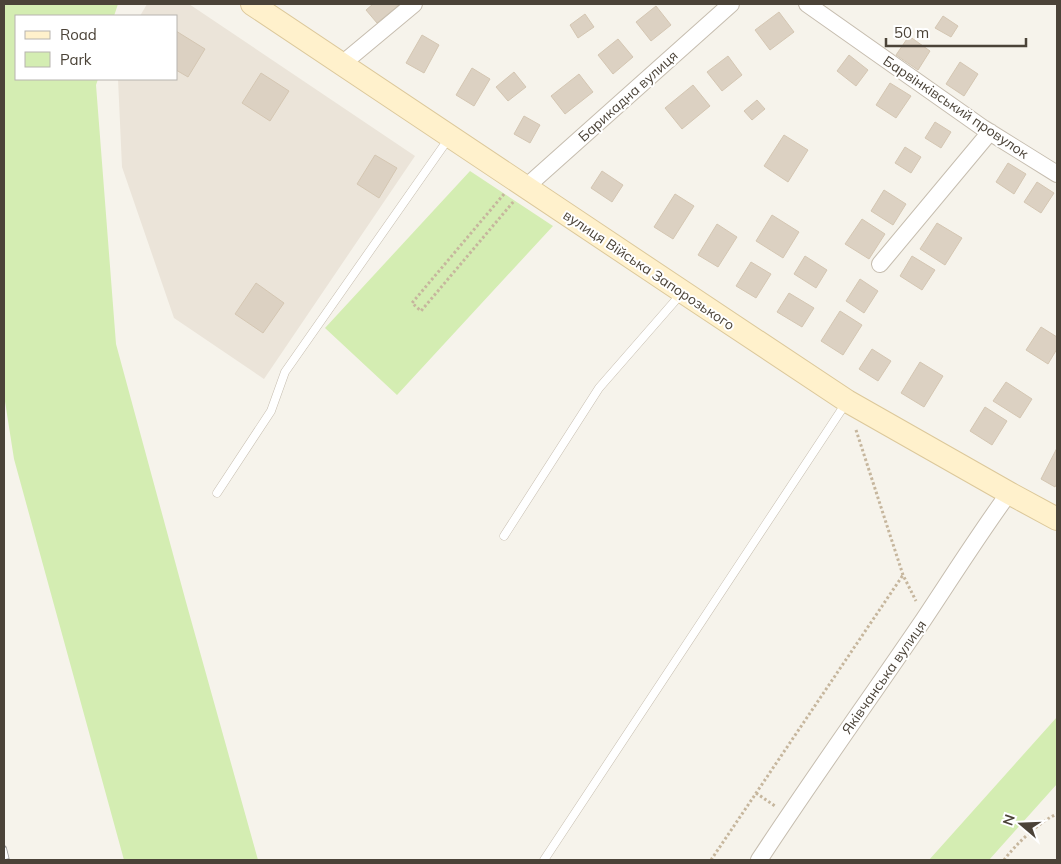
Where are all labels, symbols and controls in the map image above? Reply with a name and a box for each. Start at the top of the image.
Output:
legend [15,15,178,80]
scale bar [886,15,1026,47]
text: 50 m [894,23,929,42]
text: Road [60,25,97,44]
street label: Барикадна вулиця [574,47,682,145]
text: Park [60,50,92,69]
street label: Барвінківський провулок [880,52,1032,163]
street label: вулиця Війська Запорозького [560,206,738,334]
street label: Яківчанська вулиця [838,616,930,738]
north arrow [996,799,1046,849]
text: N [998,812,1019,828]

